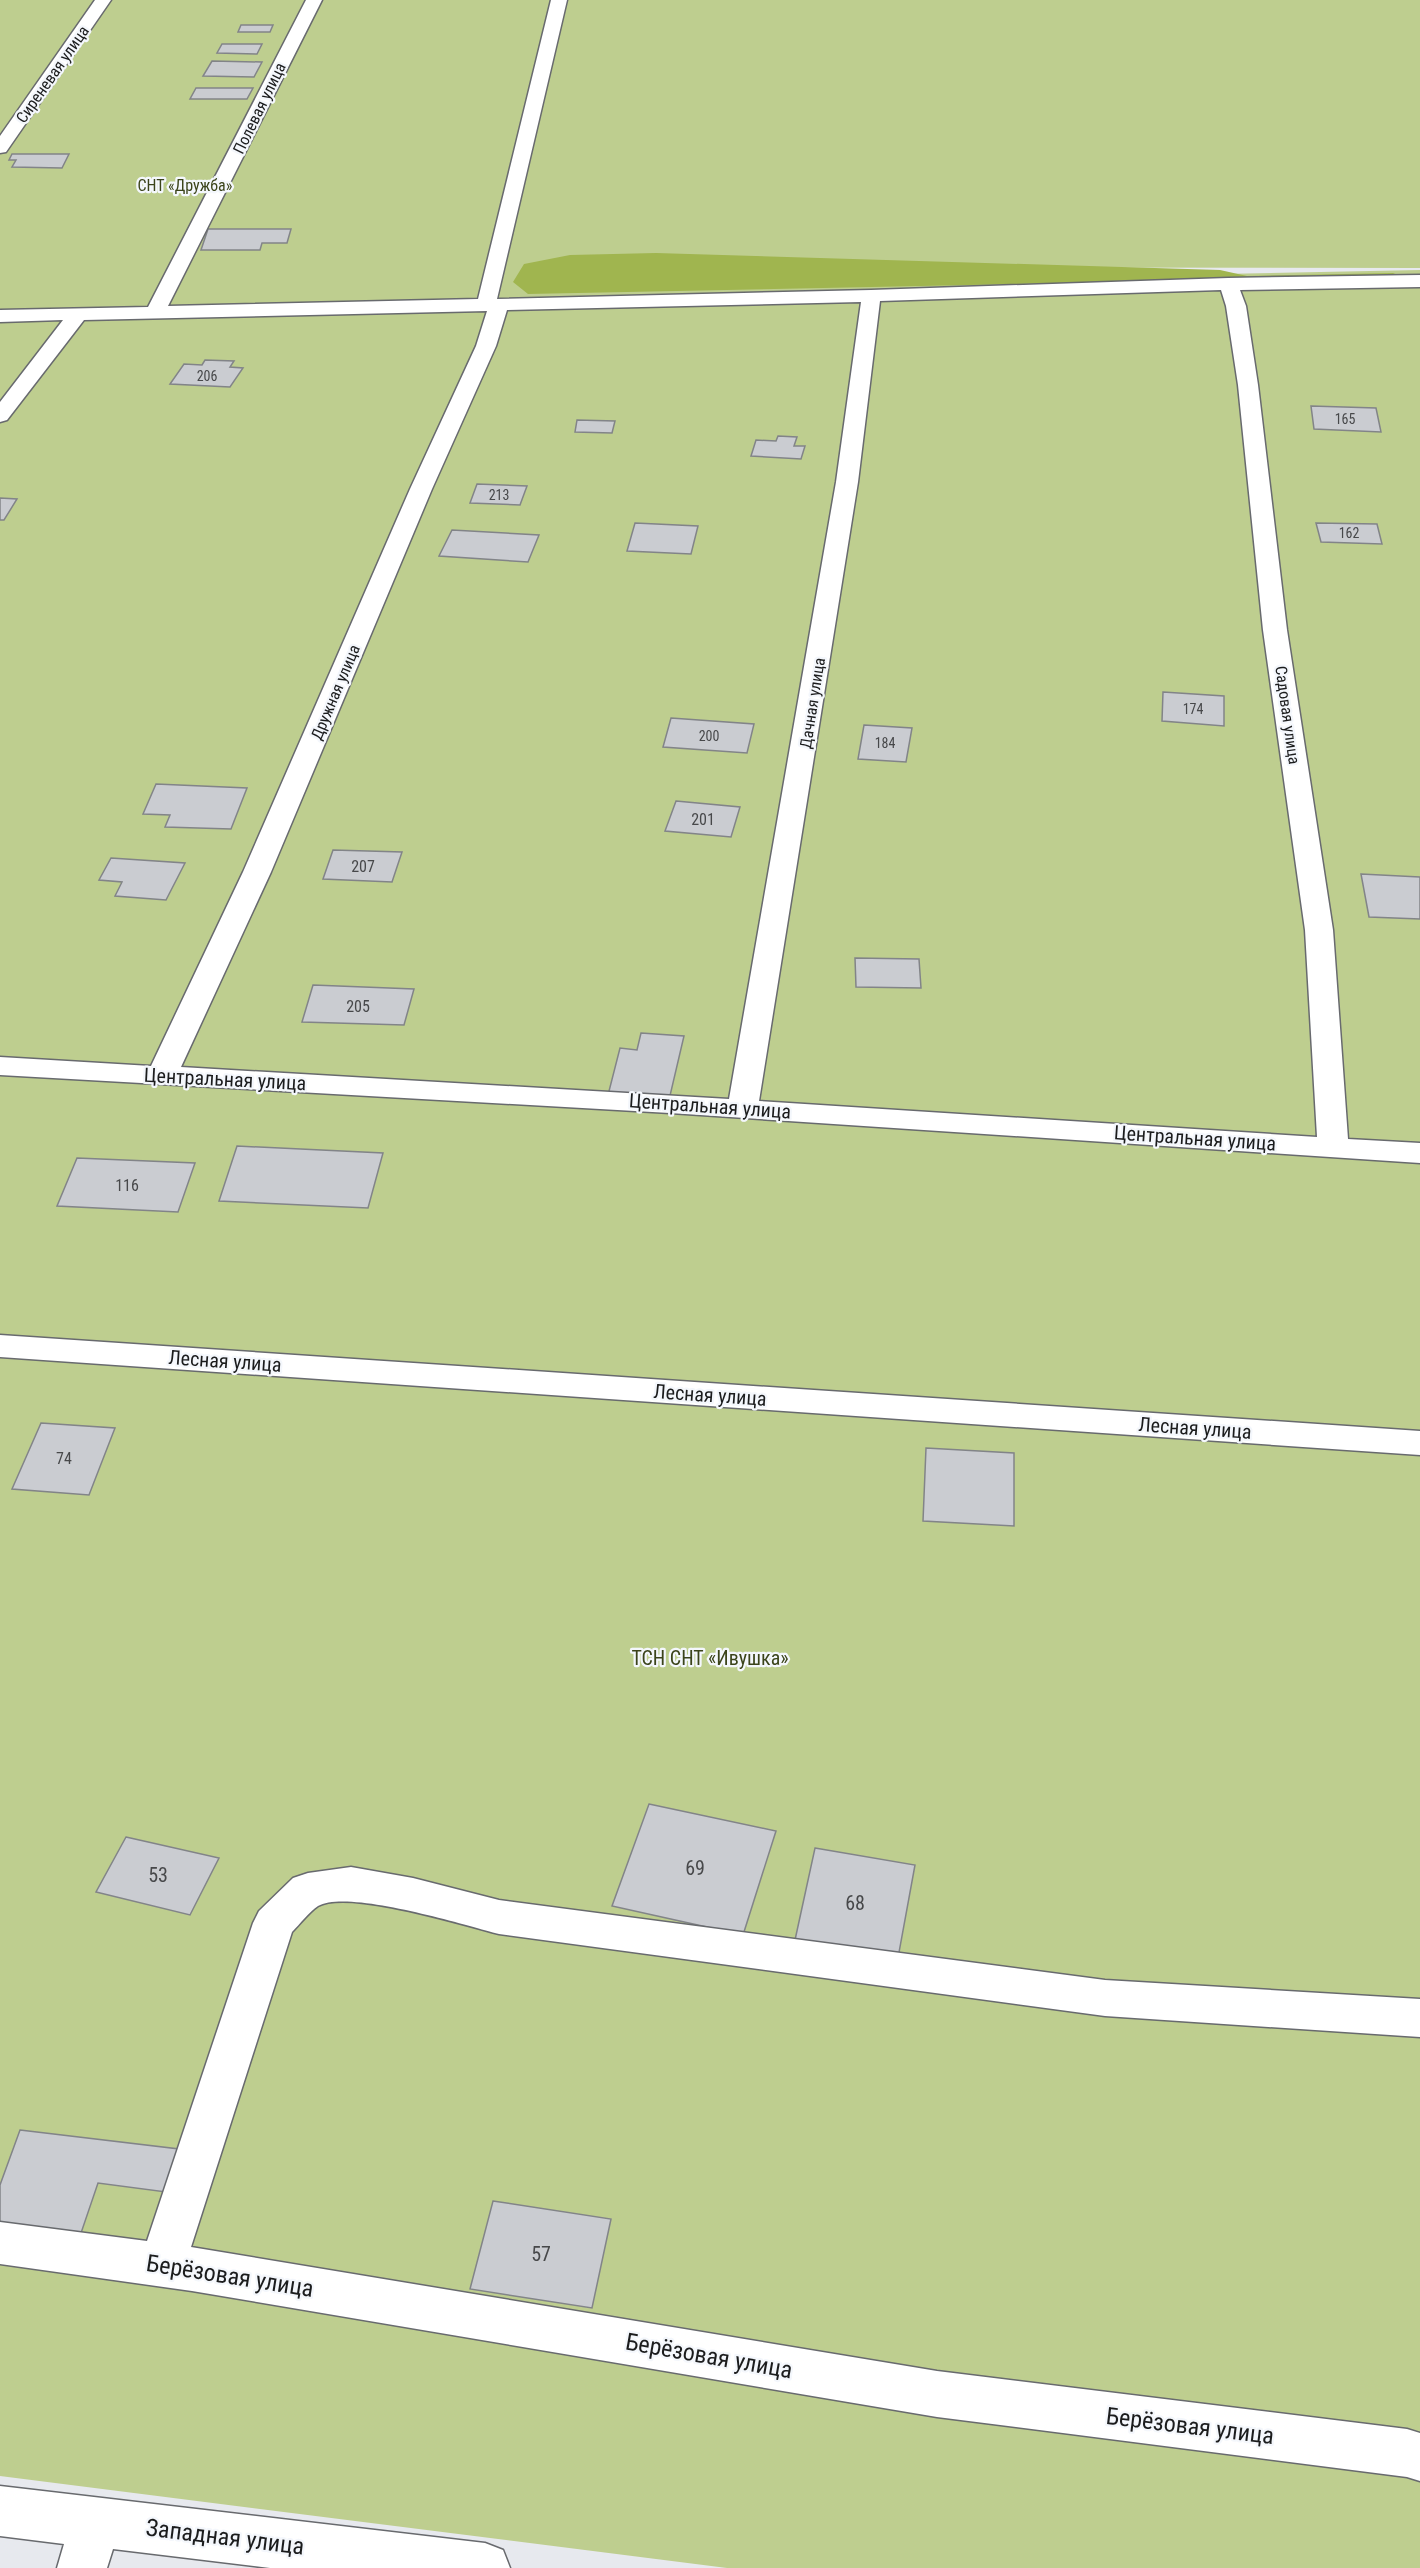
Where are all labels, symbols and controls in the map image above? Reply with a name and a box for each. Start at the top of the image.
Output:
street label: Сиреневая улица [12,22,93,126]
street label: Полевая улица [229,59,290,157]
park label: СНТ «Дружба» [138,176,233,195]
house number: 206 [197,368,217,384]
house number: 165 [1335,411,1355,427]
house number: 213 [489,487,509,503]
house number: 162 [1339,525,1359,541]
street label: Дружная улица [307,642,364,743]
street label: Дачная улица [796,656,829,750]
street label: Садовая улица [1271,665,1304,765]
house number: 174 [1183,701,1203,717]
house number: 200 [699,728,719,744]
house number: 184 [875,735,895,751]
house number: 201 [691,810,715,829]
house number: 207 [351,857,375,876]
house number: 205 [346,997,370,1016]
street label: Центральная улица [143,1063,307,1095]
street label: Центральная улица [628,1088,792,1124]
street label: Центральная улица [1113,1120,1277,1156]
house number: 116 [115,1176,139,1195]
street label: Лесная улица [168,1345,282,1377]
street label: Лесная улица [653,1379,767,1411]
street label: Лесная улица [1138,1412,1252,1444]
house number: 74 [56,1449,72,1468]
park label: ТСН СНТ «Ивушка» [631,1646,789,1670]
house number: 69 [685,1856,705,1880]
house number: 53 [148,1863,168,1887]
house number: 68 [845,1891,865,1915]
house number: 57 [531,2242,551,2266]
street label: Берёзовая улица [144,2249,316,2303]
street label: Берёзовая улица [623,2328,795,2384]
street label: Берёзовая улица [1104,2402,1276,2450]
street label: Западная улица [144,2513,306,2561]

